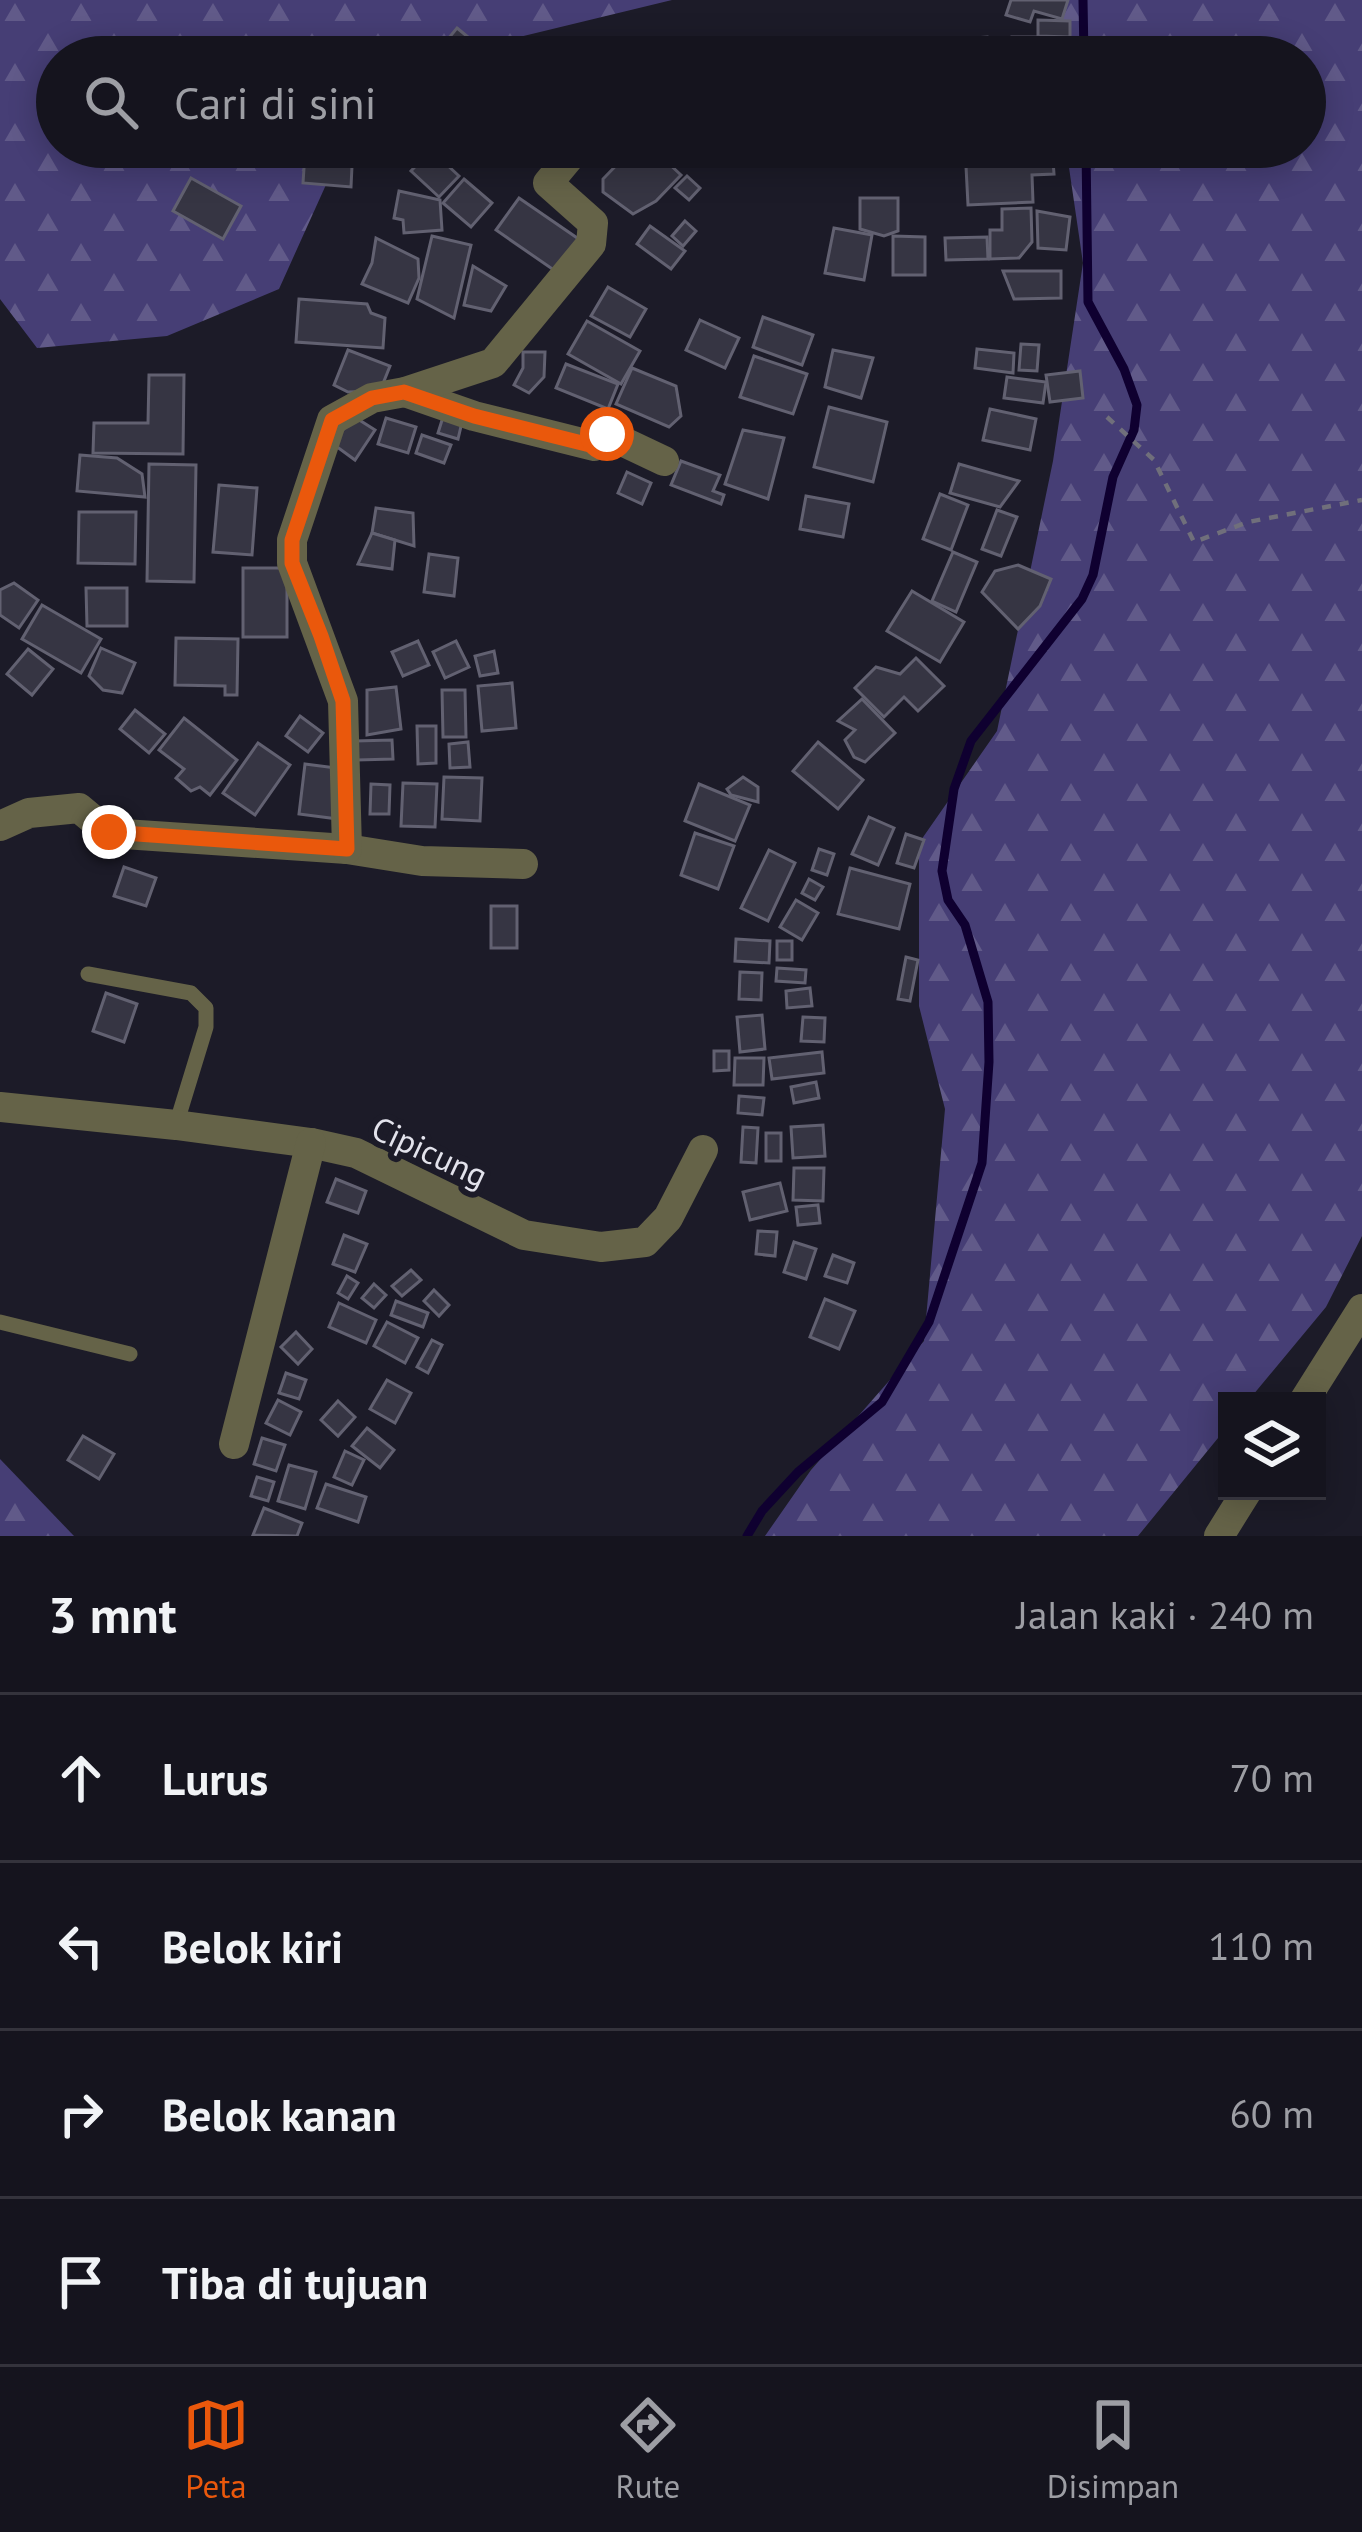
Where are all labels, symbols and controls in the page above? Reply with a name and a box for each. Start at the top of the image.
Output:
search box [36,36,1326,168]
icon: search [78,69,144,135]
text: Cari di sini [174,73,377,131]
route start [580,407,634,461]
route end [82,805,136,859]
street label: Cipicung [365,1106,495,1196]
map controls [1218,1392,1326,1500]
button: layers [1218,1392,1326,1500]
text: 3 mnt [48,1581,176,1647]
text: Jalan kaki · 240 m [1017,1589,1314,1640]
icon: ahead [48,1745,114,1811]
text: Lurus [162,1749,268,1807]
text: 70 m [1229,1752,1314,1803]
icon: left [48,1913,114,1979]
text: Belok kiri [162,1917,343,1975]
text: 110 m [1208,1920,1314,1971]
icon: right [48,2081,114,2147]
text: Belok kanan [162,2085,397,2143]
text: 60 m [1229,2088,1314,2139]
icon: arrive [48,2249,114,2315]
text: Tiba di tujuan [162,2253,428,2311]
tab: Peta [183,2392,249,2507]
tab: Rute [615,2392,681,2507]
tab: Disimpan [1047,2392,1179,2507]

